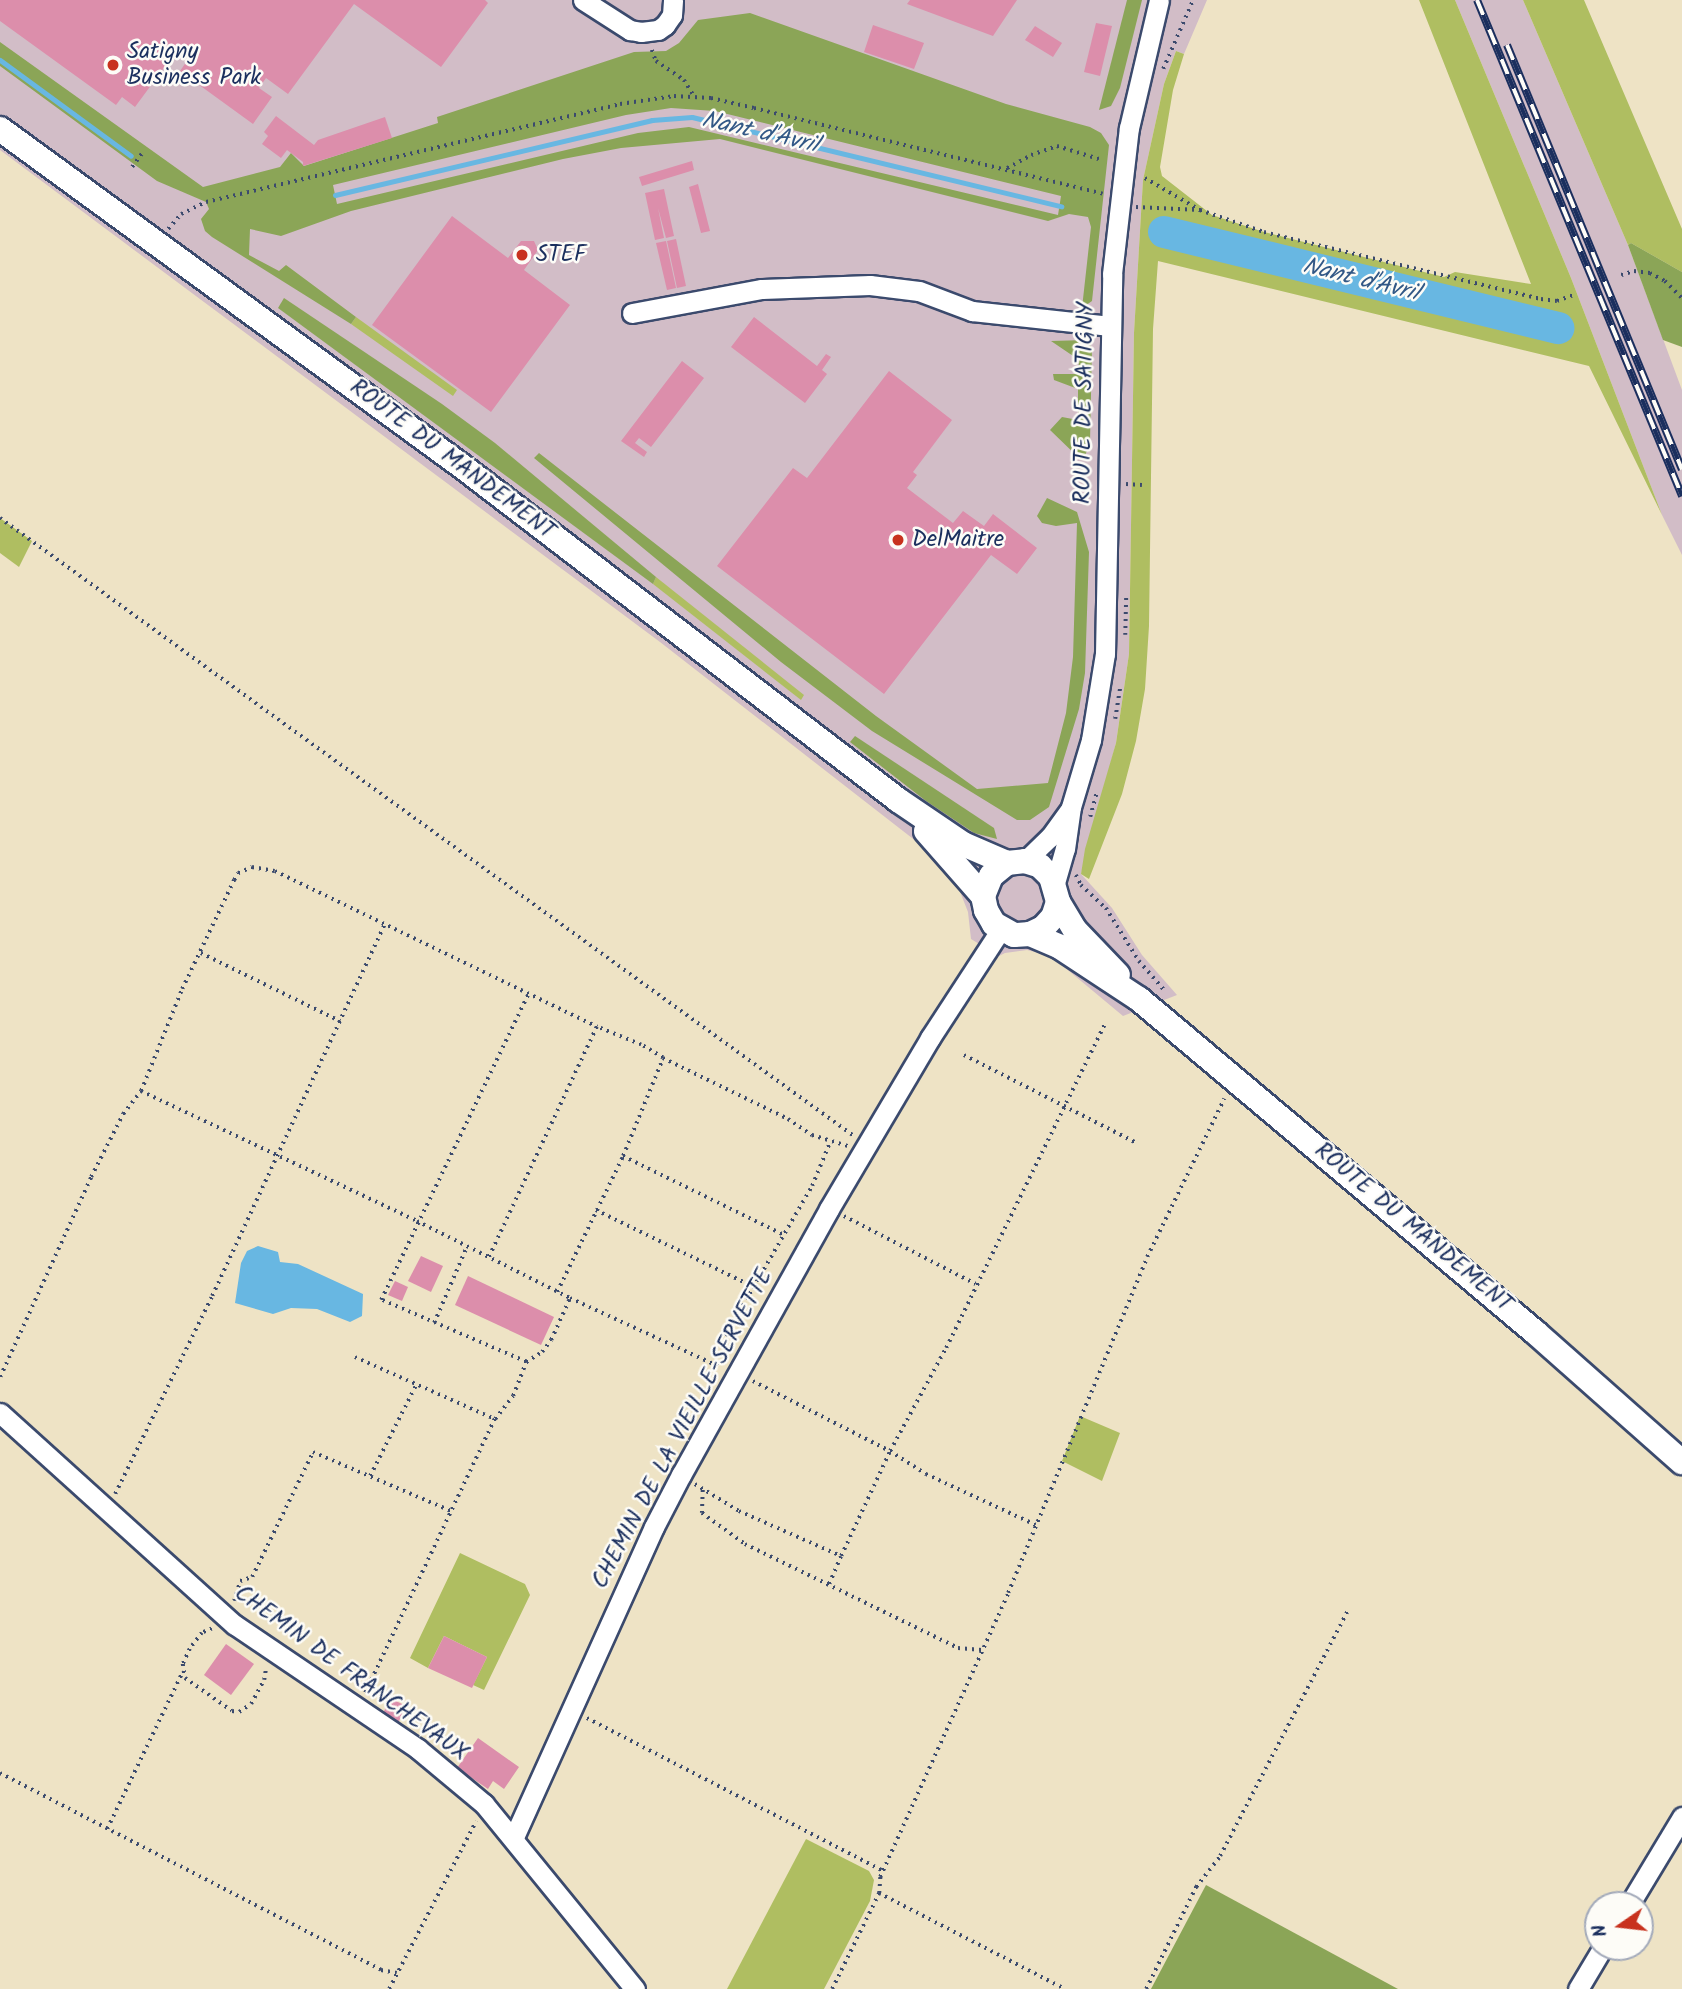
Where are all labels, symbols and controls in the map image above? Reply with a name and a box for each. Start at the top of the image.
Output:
place label: Satigny Business Park [127,38,261,92]
marker: Satigny Business Park [105,57,121,73]
water label: Nant d'Avril [699,106,821,160]
place label: STEF [536,241,586,269]
marker: STEF [514,247,530,263]
water label: Nant d'Avril [1300,252,1422,308]
street label: ROUTE DE SATIGNY [1069,302,1101,504]
street label: ROUTE DU MANDEMENT [344,374,560,546]
place label: DelMaitre [912,526,1004,554]
marker: DelMaitre [890,532,906,548]
street label: ROUTE DU MANDEMENT [1309,1137,1517,1319]
street label: CHEMIN DE LA VIEILLE-SERVETTE [587,1265,779,1593]
street label: CHEMIN DE FRANCHEVAUX [229,1580,473,1768]
north arrow [1584,1891,1654,1961]
text: N [1585,1921,1617,1940]

